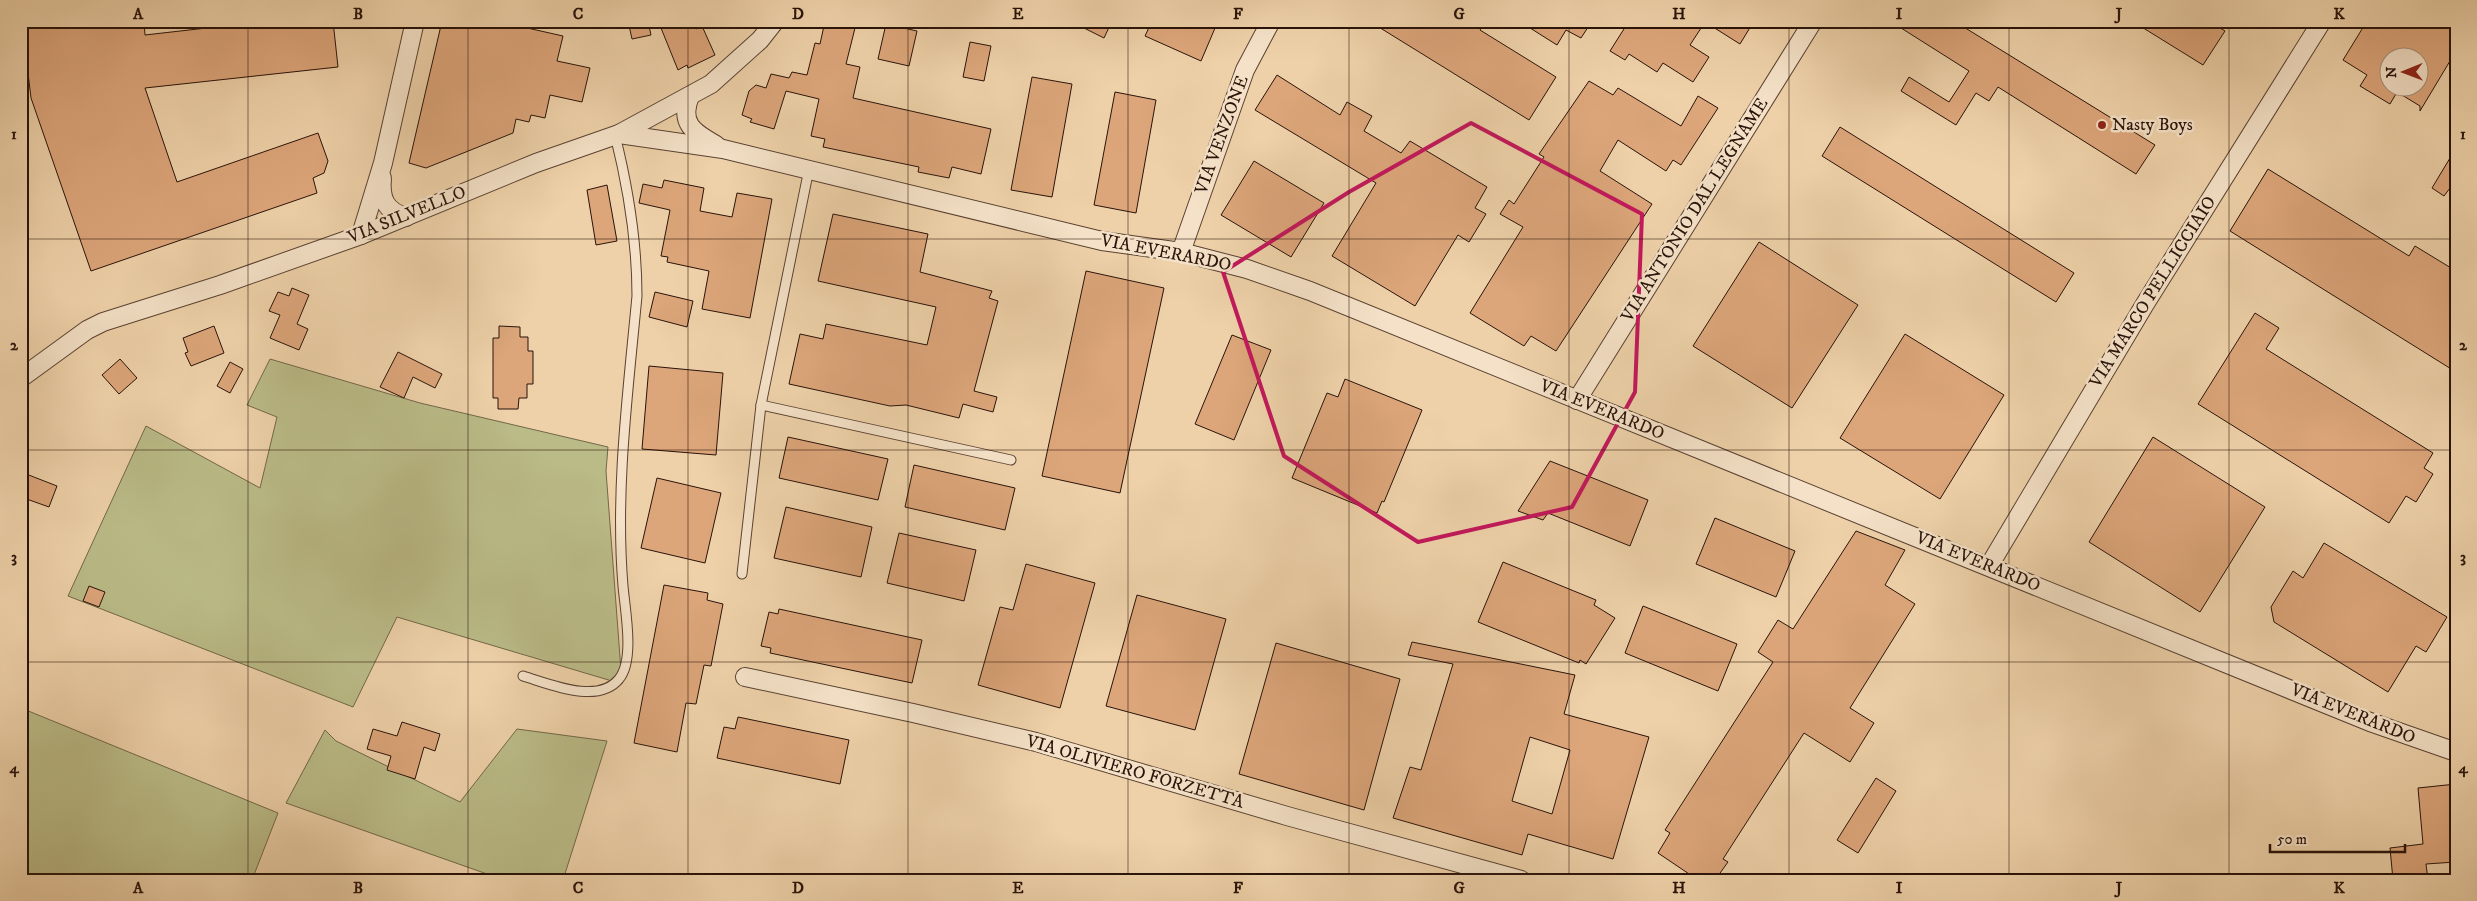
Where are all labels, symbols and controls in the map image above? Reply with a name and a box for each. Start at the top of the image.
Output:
text: A [132,4,144,24]
text: B [353,4,363,24]
text: C [573,4,583,24]
text: D [792,4,804,24]
text: E [1012,4,1024,24]
text: F [1233,4,1243,24]
text: G [1453,4,1465,24]
text: H [1672,4,1686,24]
text: I [1896,4,1903,24]
text: J [2114,4,2123,24]
text: K [2333,4,2345,24]
north arrow [2380,48,2430,98]
text: N [2383,66,2401,78]
street label: VIA VENZONE [1190,72,1254,198]
street label: VIA ANTONIO DAL LEGNAME [1616,94,1773,327]
place label: Nasty Boys [2112,114,2193,136]
marker: Nasty Boys [2096,119,2108,131]
text: 1 [11,124,17,144]
text: 1 [2460,124,2466,144]
street label: VIA SILVELLO [344,181,469,249]
street label: VIA MARCO PELLICCIAIO [2084,192,2221,393]
street label: VIA EVERARDO [1098,229,1233,276]
text: 2 [10,335,19,355]
text: 2 [2459,335,2468,355]
street label: VIA EVERARDO [1535,375,1668,445]
street label: VIA EVERARDO [1911,527,2044,597]
text: 3 [11,547,17,567]
text: 3 [2460,547,2466,567]
street label: VIA EVERARDO [2286,679,2419,749]
street label: VIA OLIVIERO FORZETTA [1023,730,1247,814]
text: 4 [8,758,19,778]
text: 4 [2457,758,2468,778]
scale bar [2270,821,2404,853]
text: 50 m [2277,830,2307,849]
text: A [132,878,144,898]
text: B [353,878,363,898]
text: C [573,878,583,898]
text: D [792,878,804,898]
text: E [1012,878,1024,898]
text: F [1233,878,1243,898]
text: G [1453,878,1465,898]
text: H [1672,878,1686,898]
text: I [1896,878,1903,898]
text: J [2114,878,2123,898]
text: K [2333,878,2345,898]

